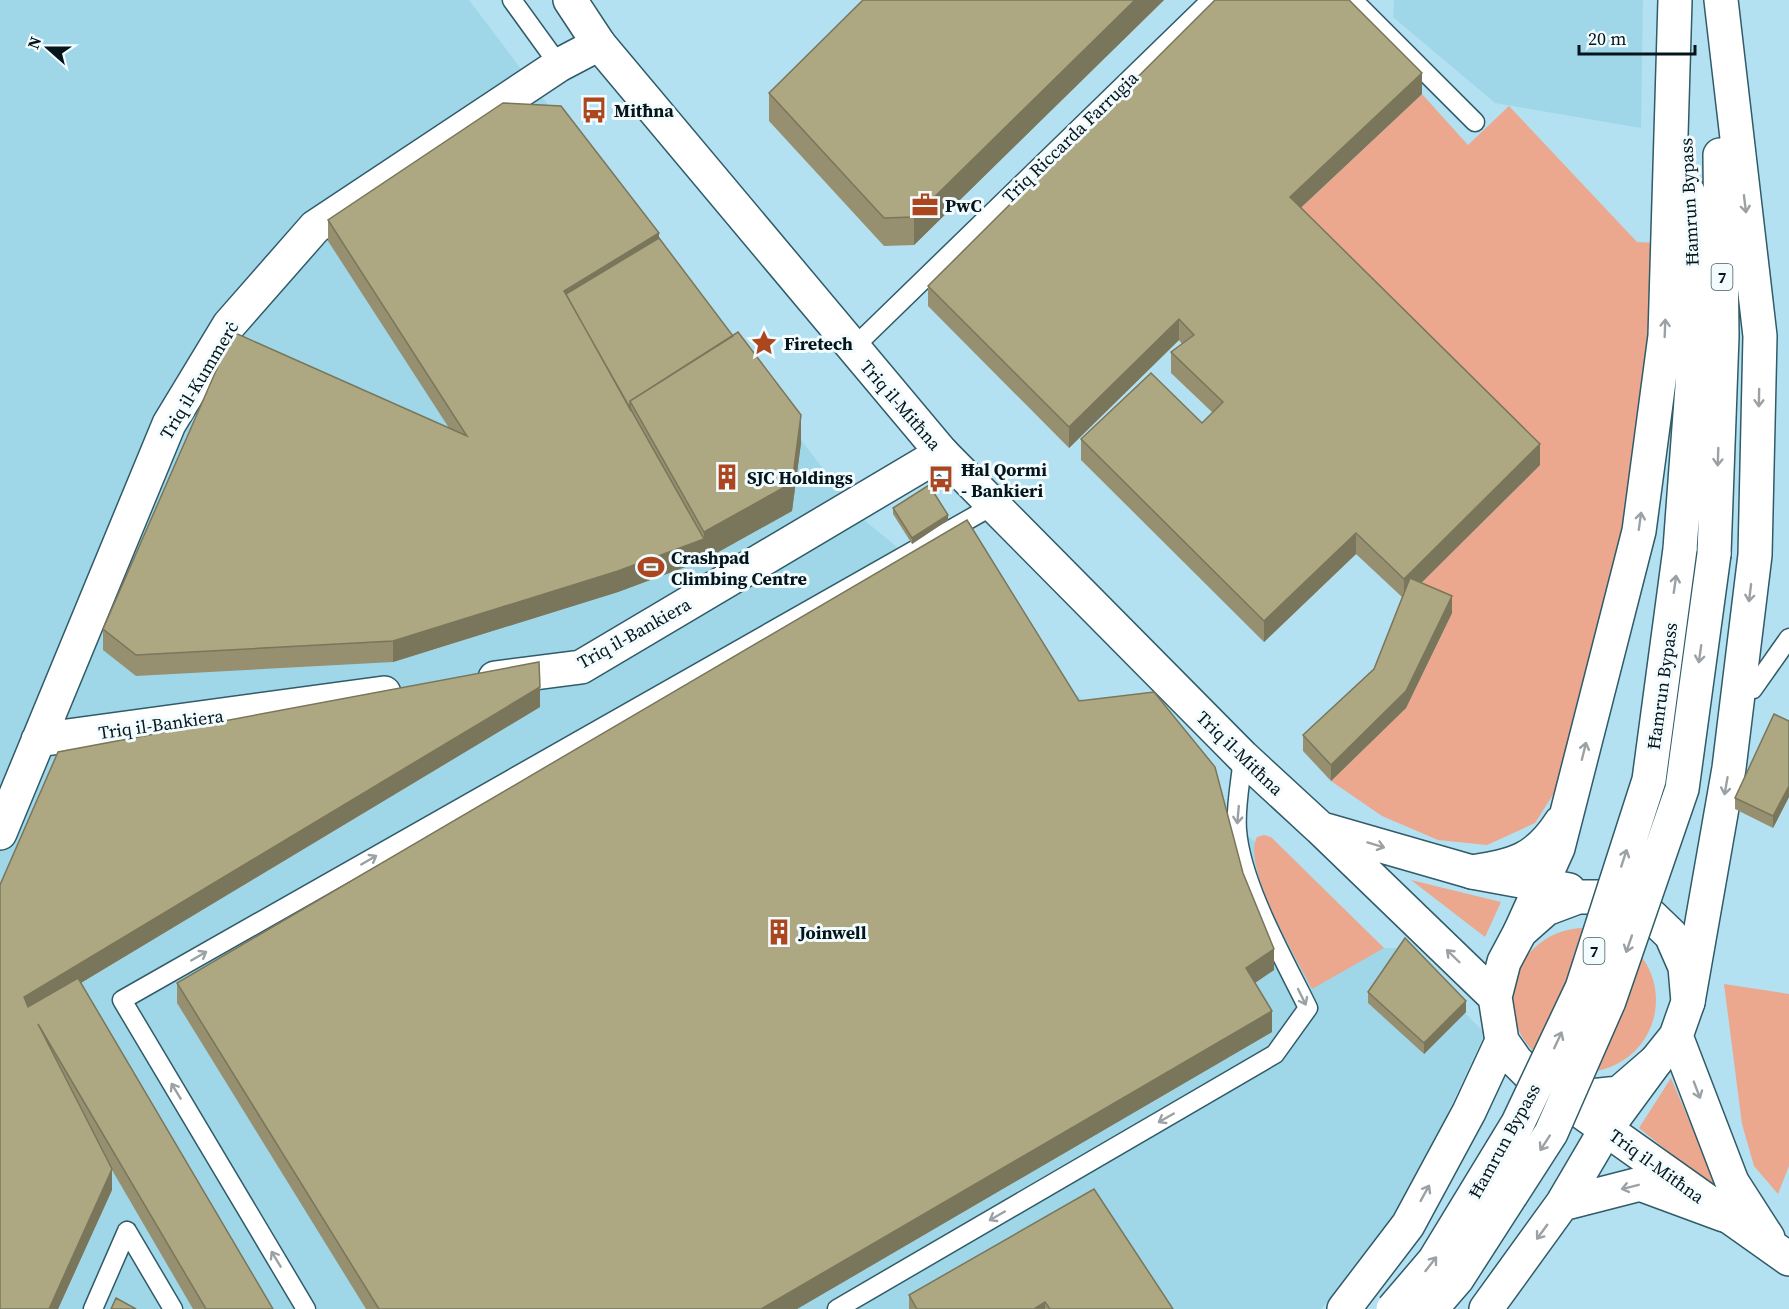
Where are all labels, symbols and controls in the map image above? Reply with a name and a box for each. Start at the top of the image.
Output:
north arrow [18,18,78,78]
scale bar [1579,18,1694,56]
text: 20 m [1588,26,1626,51]
text: N [22,33,46,52]
street label: Triq Riccarda Farrugia [996,65,1144,209]
bus stop icon: Mitħna [579,95,609,125]
place label: Mitħna [614,98,674,123]
street label: Ħamrun Bypass [1673,137,1705,267]
office icon: PwC [910,190,940,220]
place label: PwC [945,193,982,218]
one-way arrow [1739,194,1750,214]
road number: 7 [1712,264,1732,290]
street label: Triq il-Kummerċ [154,316,244,444]
one-way arrow [1660,318,1671,338]
place icon: Firetech [749,328,779,358]
place label: Firetech [784,331,853,356]
street label: Triq il-Mitħna [855,355,948,456]
one-way arrow [1753,388,1764,408]
one-way arrow [1712,447,1723,467]
place label: Ħal Qormi - Bankieri [961,457,1047,503]
building icon: SJC Holdings [712,462,742,492]
bus stop icon: Ħal Qormi - Bankieri [926,464,956,494]
place label: SJC Holdings [747,465,853,490]
one-way arrow [1635,512,1646,531]
place label: Crashpad Climbing Centre [671,545,807,591]
sports icon: Crashpad Climbing Centre [636,552,666,582]
one-way arrow [1670,575,1681,595]
one-way arrow [1744,582,1755,602]
street label: Triq il-Bankiera [573,591,696,675]
street label: Ħamrun Bypass [1641,621,1683,751]
one-way arrow [1695,643,1706,663]
street label: Triq il-Bankiera [97,703,226,745]
street label: Triq il-Mitħna [1191,705,1290,801]
one-way arrow [1579,742,1591,761]
one-way arrow [1720,776,1731,796]
one-way arrow [1232,805,1243,825]
one-way arrow [1366,840,1385,851]
one-way arrow [1619,849,1630,868]
one-way arrow [360,854,377,866]
building icon: Joinwell [764,917,794,947]
place label: Joinwell [798,920,867,945]
one-way arrow [1622,934,1633,953]
road number: 7 [1584,938,1604,964]
one-way arrow [1445,949,1460,963]
one-way arrow [191,950,208,962]
one-way arrow [1297,988,1309,1006]
one-way arrow [1552,1032,1564,1050]
street label: Ħamrun Bypass [1462,1079,1546,1203]
one-way arrow [1692,1081,1703,1099]
one-way arrow [170,1083,182,1100]
one-way arrow [1158,1112,1175,1124]
street label: Triq il-Mitħna [1604,1123,1710,1210]
one-way arrow [1539,1134,1552,1151]
one-way arrow [1621,1181,1640,1193]
one-way arrow [1419,1185,1431,1202]
one-way arrow [989,1210,1006,1222]
one-way arrow [1536,1223,1548,1239]
one-way arrow [270,1251,282,1268]
one-way arrow [1424,1257,1437,1273]

